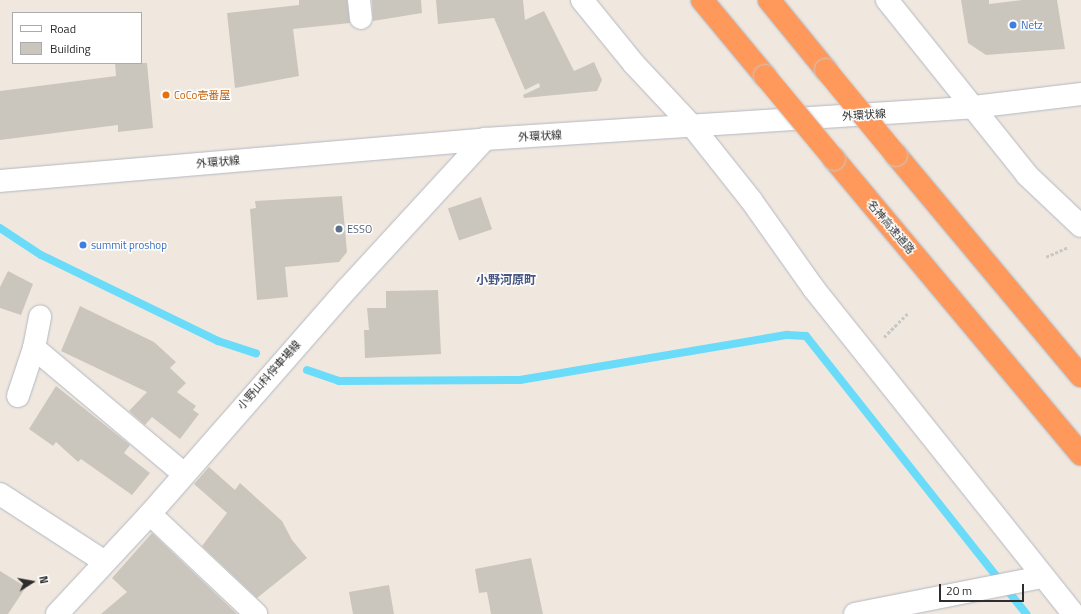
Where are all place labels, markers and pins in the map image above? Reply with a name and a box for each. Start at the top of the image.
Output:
place label: Netz [1021,18,1043,32]
marker: Netz [1008,20,1018,30]
place label: CoCo壱番屋 [174,88,230,102]
marker: CoCo壱番屋 [161,90,171,100]
place label: ESSO [347,222,372,236]
marker: ESSO [334,224,344,234]
place label: summit proshop [91,238,167,252]
marker: summit proshop [78,240,88,250]

